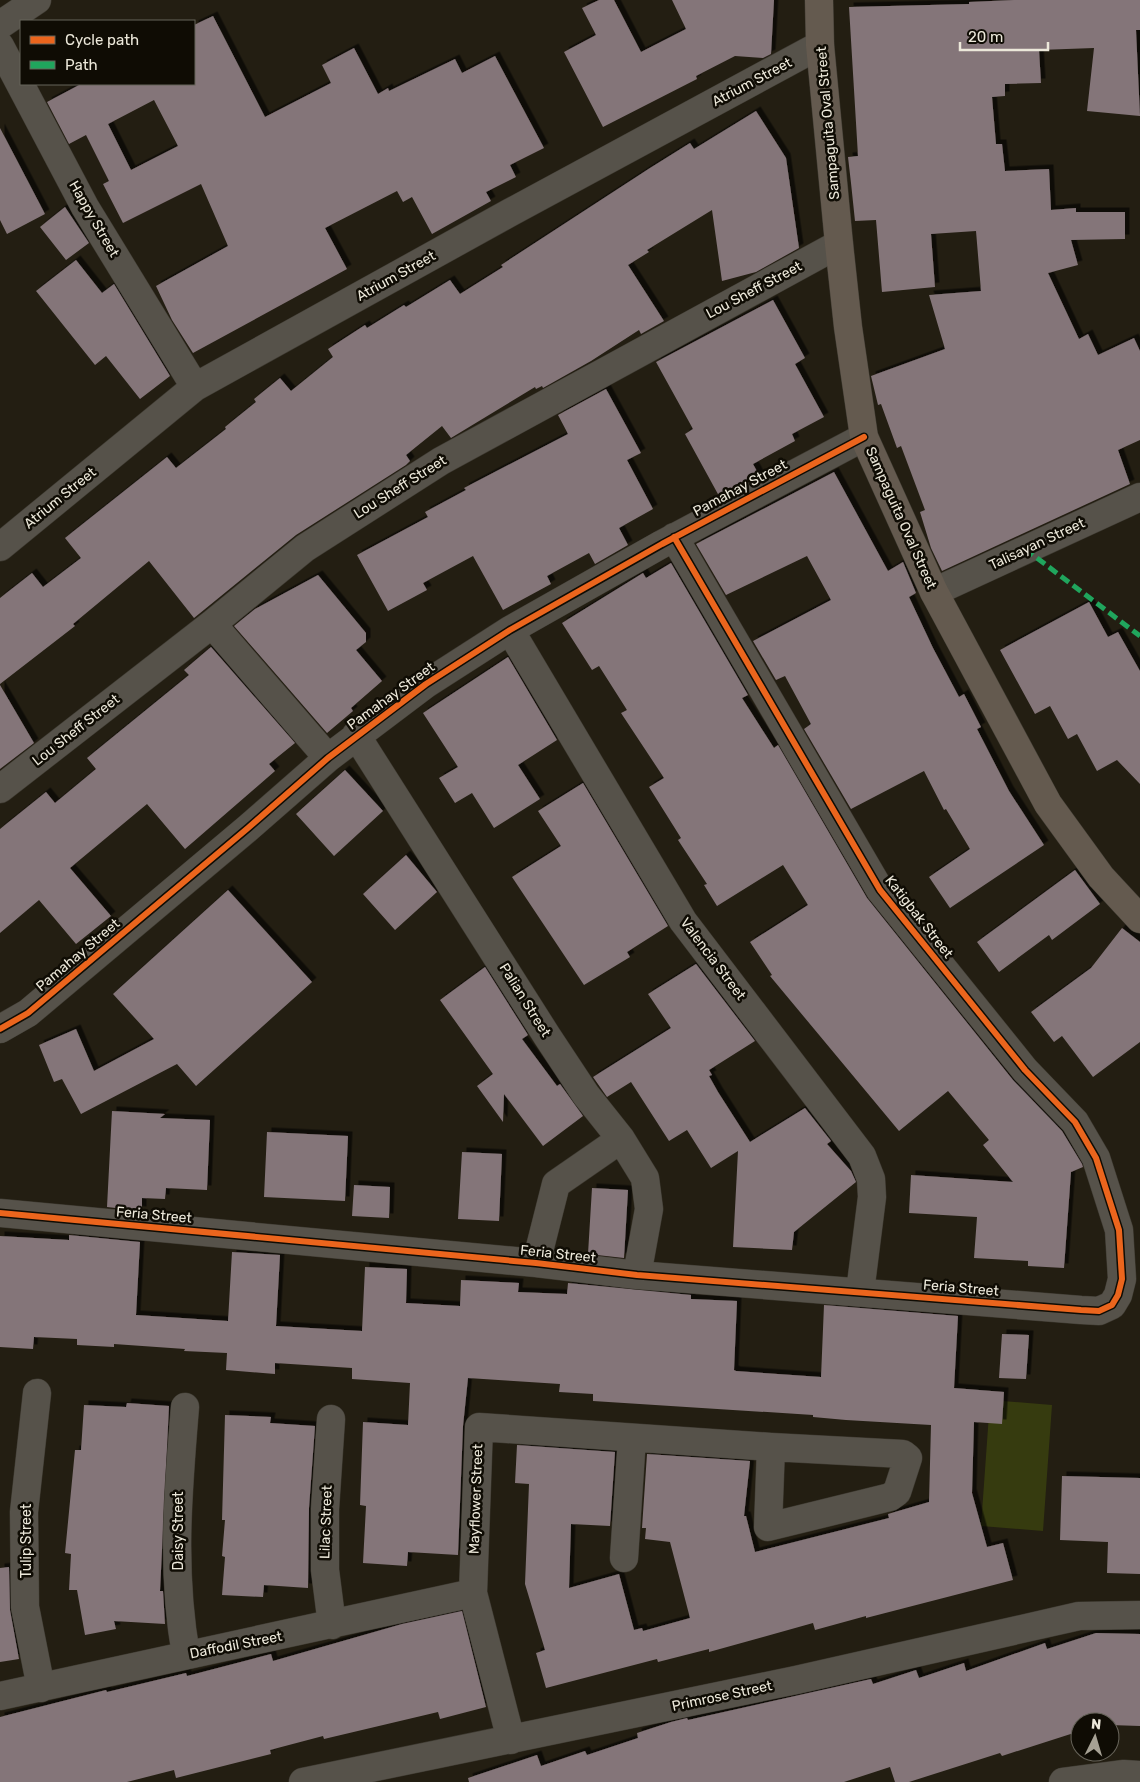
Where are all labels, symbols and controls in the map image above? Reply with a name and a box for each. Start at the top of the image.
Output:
legend [20,20,195,85]
scale bar [960,20,1048,52]
text: 20 m [968,28,1003,46]
text: Cycle path [65,31,139,49]
street label: Sampaguita Oval Street [813,45,843,200]
street label: Atrium Street [709,54,795,110]
text: Path [65,56,98,74]
street label: Happy Street [65,178,123,261]
street label: Atrium Street [353,247,439,305]
street label: Lou Sheff Street [703,257,805,322]
street label: Sampaguita Oval Street [862,444,940,592]
street label: Lou Sheff Street [351,451,450,522]
street label: Pamahay Street [690,456,790,520]
street label: Atrium Street [20,463,100,532]
street label: Talisayan Street [986,514,1088,574]
street label: Pamahay Street [344,658,439,733]
street label: Lou Sheff Street [29,690,123,769]
street label: Katigbak Street [881,872,957,962]
street label: Pamahay Street [33,915,124,995]
street label: Valencia Street [677,915,750,1004]
street label: Palian Street [496,960,555,1040]
street label: Feria Street [115,1203,193,1227]
street label: Feria Street [519,1242,597,1266]
street label: Feria Street [922,1276,1000,1300]
street label: Mayflower Street [466,1443,486,1554]
street label: Lilac Street [316,1484,336,1559]
street label: Daisy Street [170,1491,187,1570]
street label: Tulip Street [18,1503,35,1578]
street label: Daffodil Street [188,1628,284,1662]
street label: Primrose Street [670,1677,774,1715]
north arrow [1070,1712,1120,1762]
text: N [1090,1716,1102,1733]

